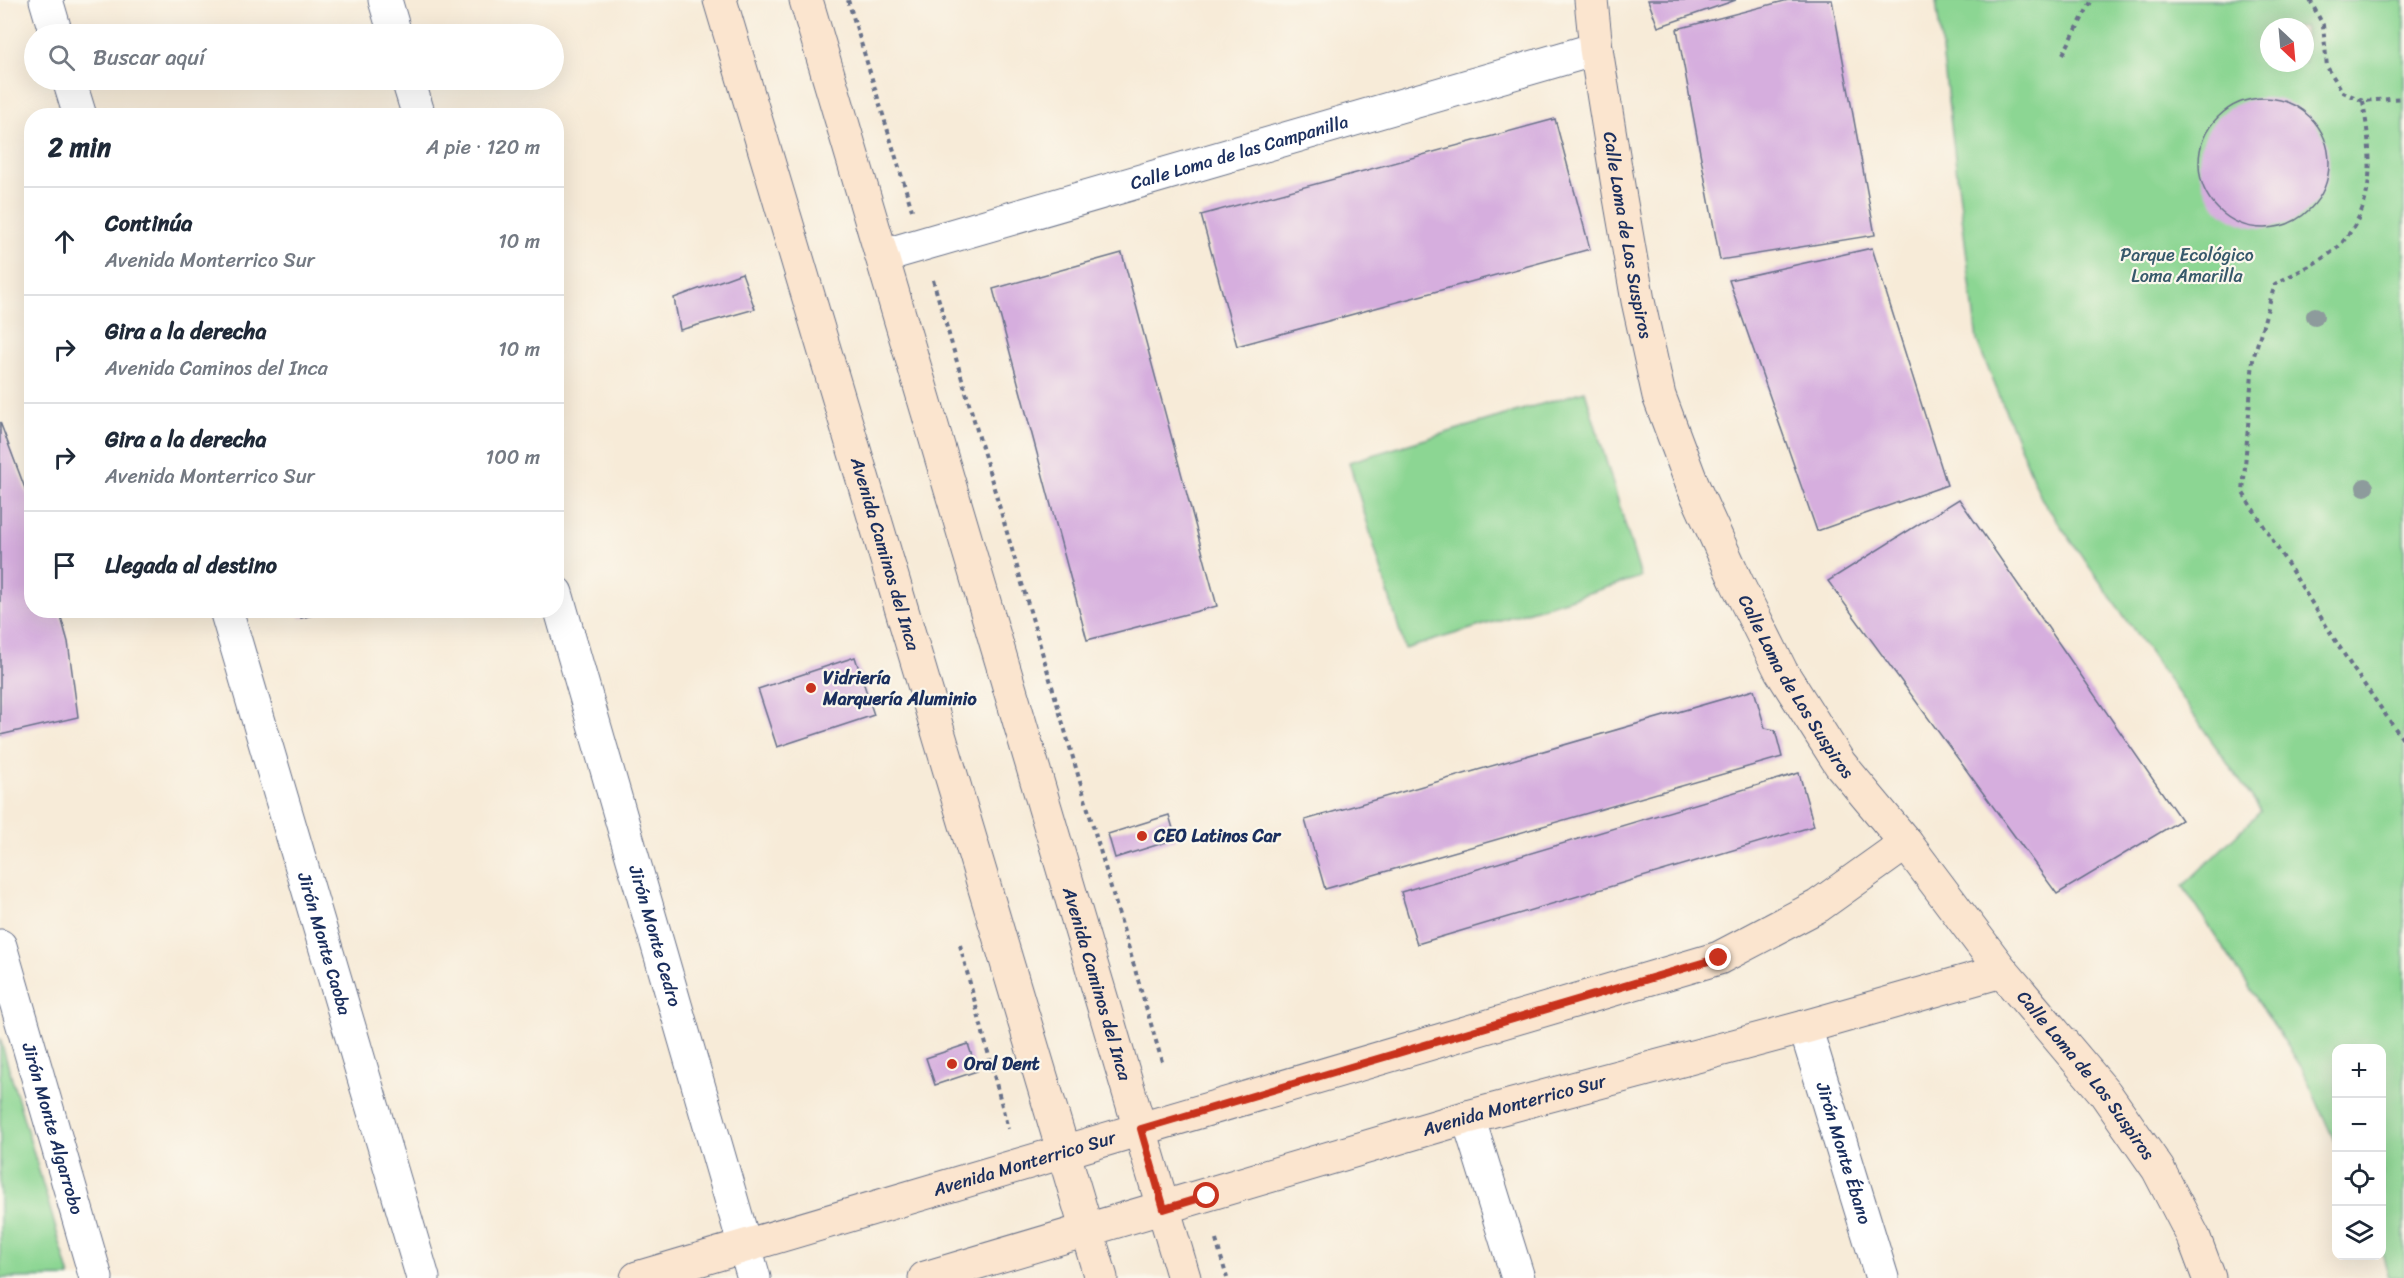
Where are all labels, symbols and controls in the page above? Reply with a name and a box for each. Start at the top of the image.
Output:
north arrow [2260,18,2314,72]
search box [24,24,564,90]
text: Buscar aquí [93,38,205,77]
icon: search [45,41,78,74]
street label: Calle Loma de las Campanilla [1126,106,1352,199]
text: 2 min [48,124,111,170]
street label: Calle Loma de Los Suspiros [1594,129,1662,342]
text: A pie · 120 m [426,130,540,165]
text: Continúa [105,204,192,243]
text: 10 m [498,224,540,259]
icon: ahead [48,225,81,258]
park label: Parque Ecológico Loma Amarilla [2120,239,2254,292]
text: Avenida Monterrico Sur [105,243,315,278]
text: Gira a la derecha [105,312,266,351]
text: 10 m [498,332,540,367]
icon: right [48,333,81,366]
text: Avenida Caminos del Inca [105,351,328,386]
text: Gira a la derecha [105,420,266,459]
text: 100 m [486,440,540,475]
icon: right [48,441,81,474]
street label: Avenida Caminos del Inca [841,452,929,656]
text: Avenida Monterrico Sur [105,459,315,494]
text: Llegada al destino [105,546,277,585]
icon: arrive [48,549,81,582]
street label: Calle Loma de Los Suspiros [1729,589,1863,787]
place label: Vidriería Marquería Aluminio [822,662,977,715]
marker: Vidriería Marquería Aluminio [804,681,818,695]
place label: CEO Latinos Car [1153,820,1282,852]
marker: CEO Latinos Car [1135,829,1149,843]
street label: Jirón Monte Cedro [619,860,691,1011]
street label: Jirón Monte Caoba [288,868,361,1019]
street label: Avenida Caminos del Inca [1053,882,1141,1086]
route end [1705,944,1731,970]
street label: Calle Loma de Los Suspiros [2008,983,2164,1167]
street label: Jirón Monte Algarrobo [12,1038,93,1218]
map controls [2332,1044,2386,1260]
button: + [2332,1044,2386,1098]
place label: Oral Dent [964,1048,1040,1080]
marker: Oral Dent [945,1057,959,1071]
street label: Avenida Monterrico Sur [1418,1064,1611,1146]
street label: Jirón Monte Ébano [1806,1077,1881,1228]
button: − [2332,1098,2386,1152]
street label: Avenida Monterrico Sur [928,1121,1121,1206]
button: locate [2332,1152,2386,1206]
route start [1193,1182,1219,1208]
button: layers [2332,1206,2386,1260]

